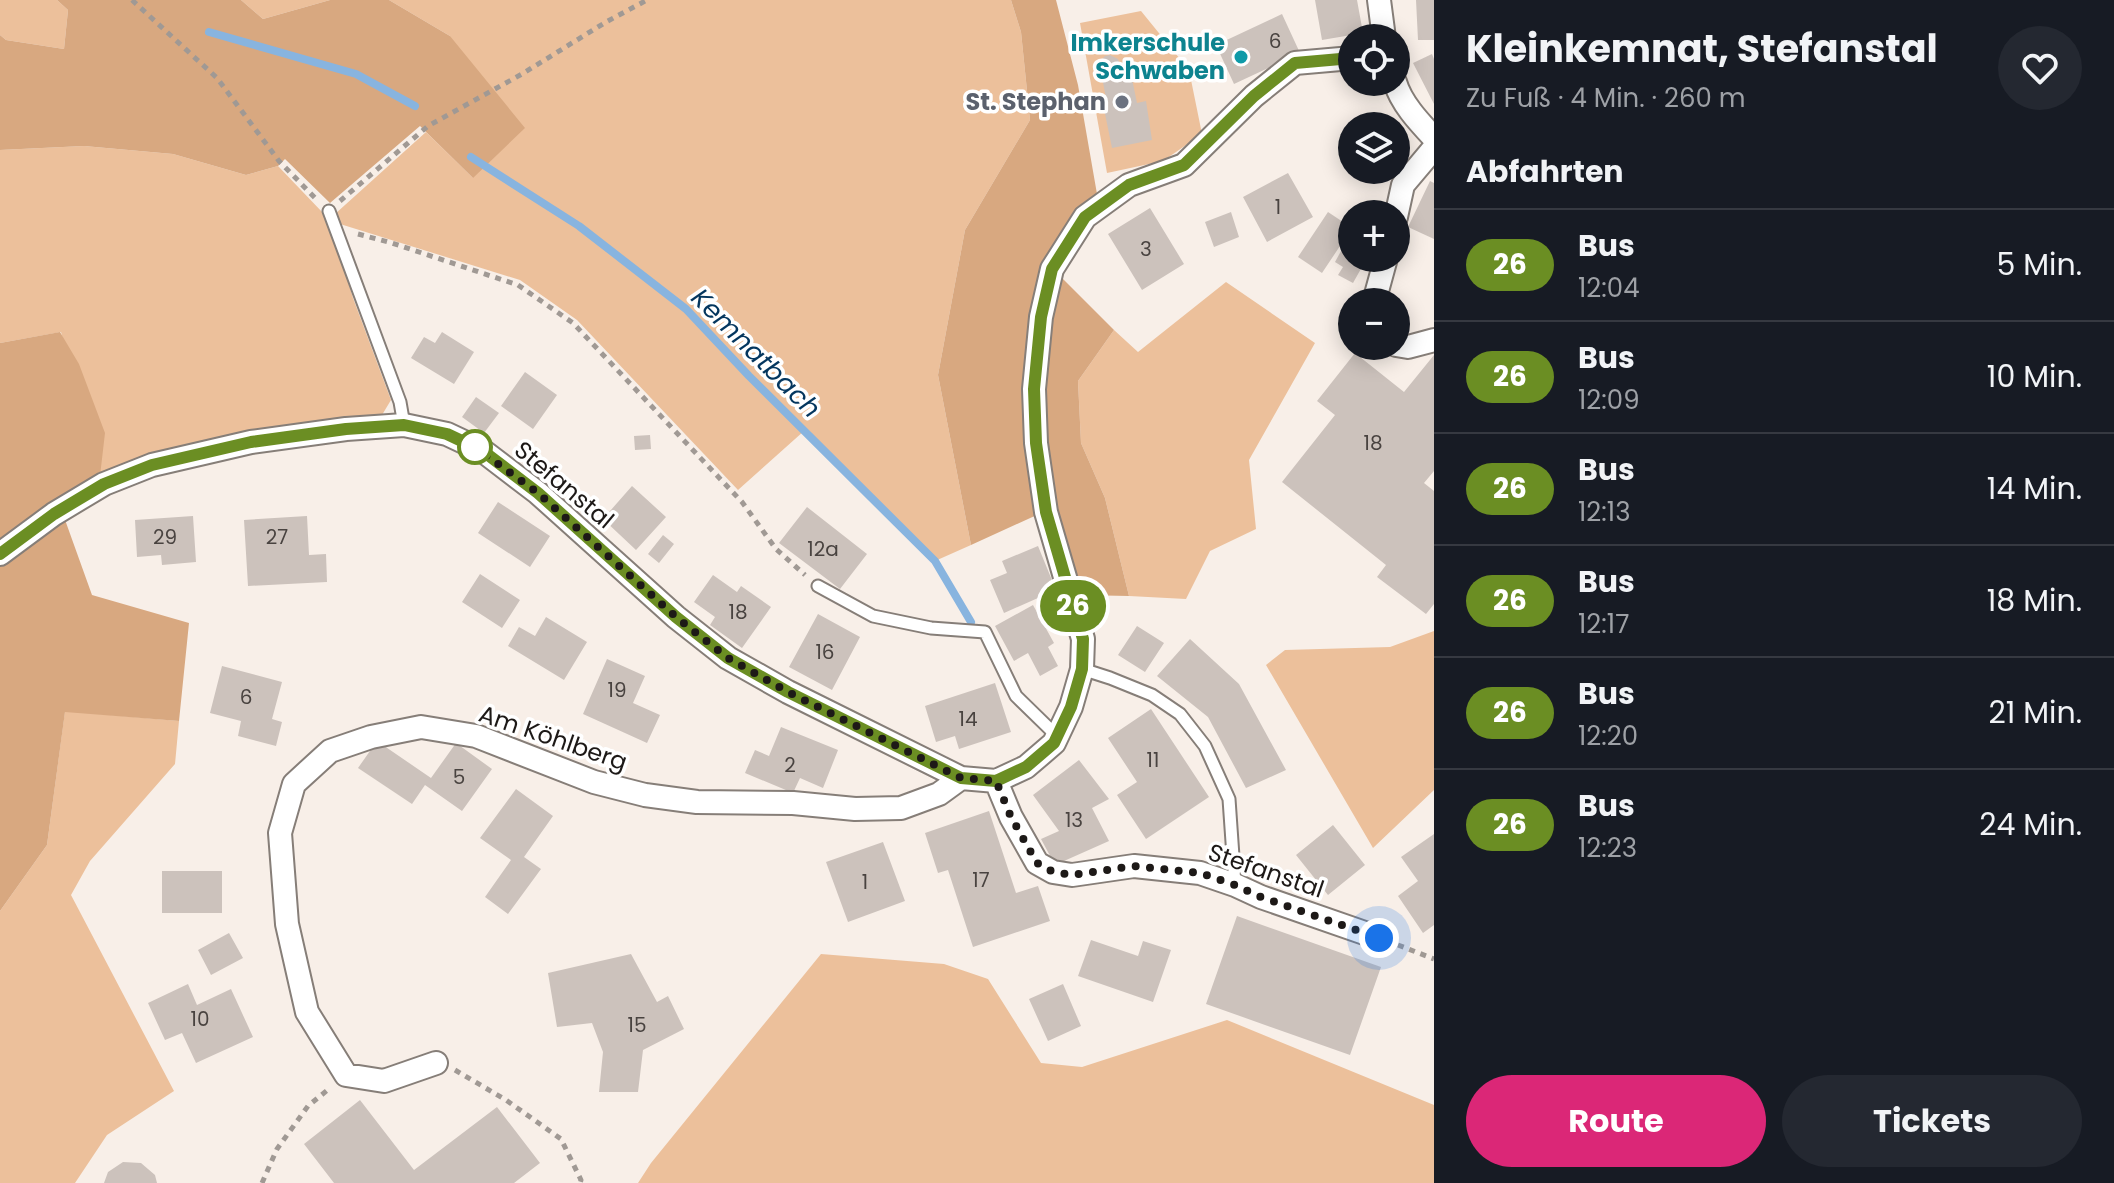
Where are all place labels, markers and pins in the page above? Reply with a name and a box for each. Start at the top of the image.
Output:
place label: Imkerschule Schwaben [1070,26,1225,87]
marker: Imkerschule Schwaben [1232,48,1250,66]
place label: St. Stephan [965,85,1106,118]
marker: St. Stephan [1113,93,1131,111]
unlabelled marker [458,430,492,464]

